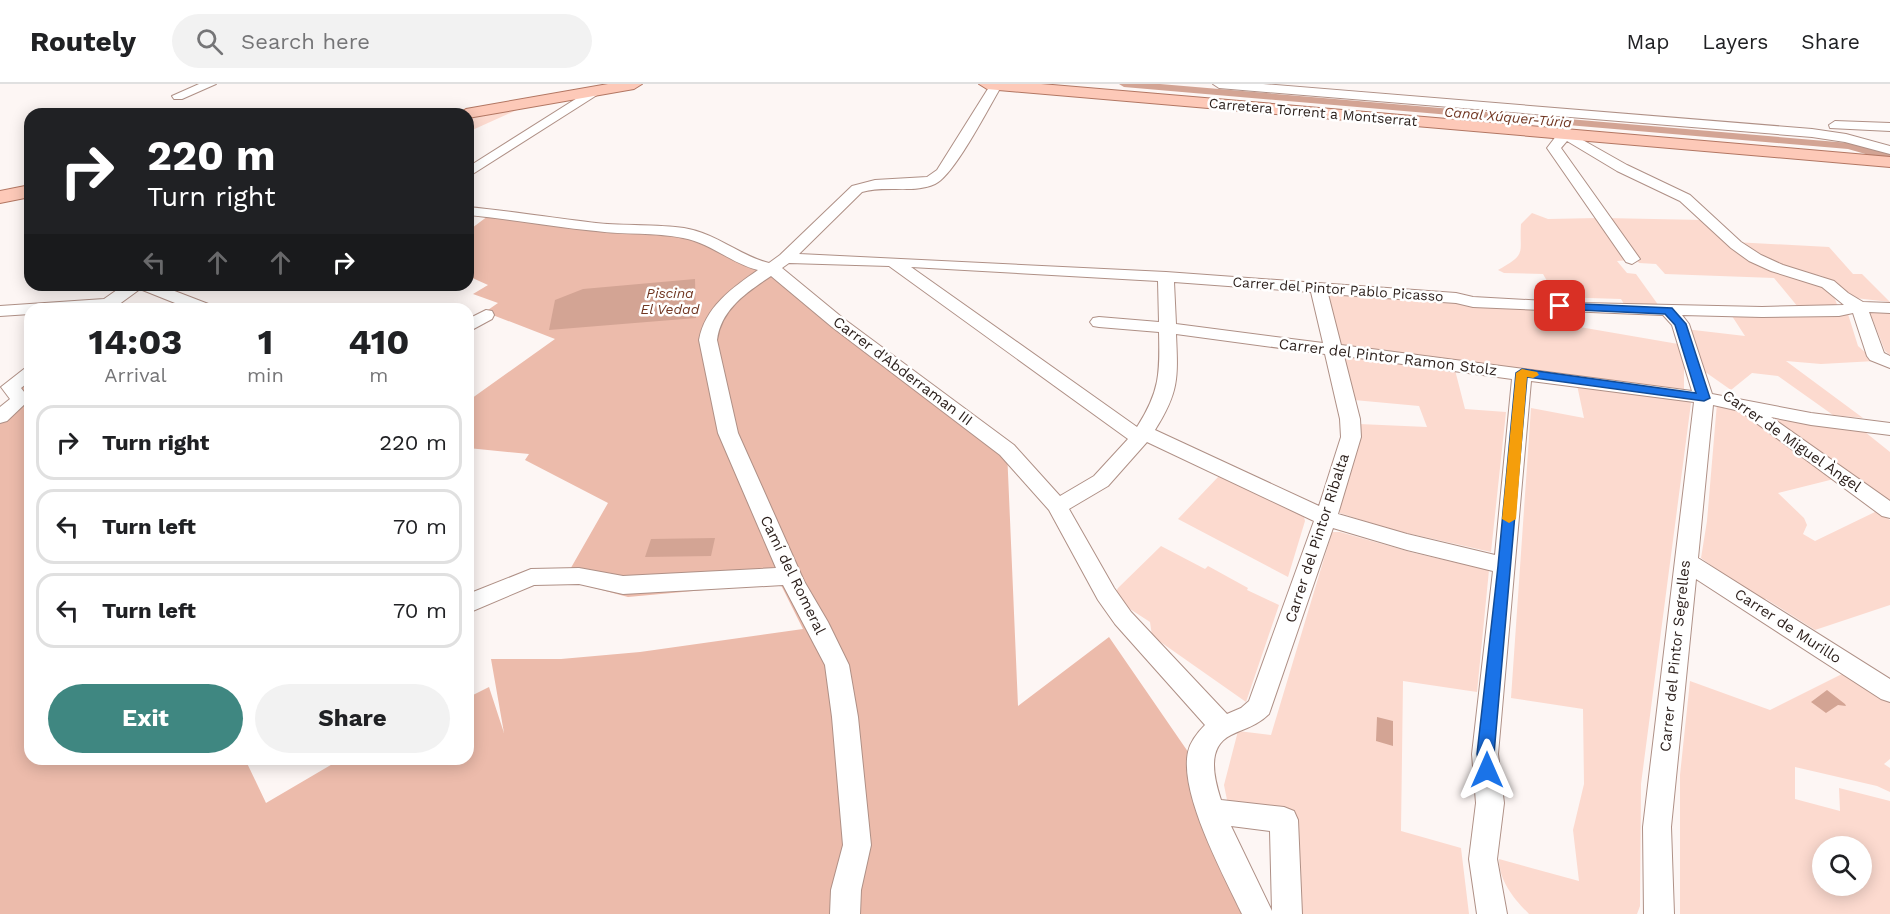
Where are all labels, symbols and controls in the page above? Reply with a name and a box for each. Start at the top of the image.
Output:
search box [172,14,592,68]
text: Routely [30,25,136,58]
icon: search [193,25,226,58]
text: Search here [241,29,370,54]
text: Map [1626,29,1669,54]
text: Layers [1702,29,1768,54]
text: Share [1801,29,1860,54]
street label: Carretera Torrent a Montserrat [1208,95,1418,129]
water label: Canal Xúquer-Túria [1443,103,1573,131]
text: 220 m [147,131,276,180]
icon: right [48,132,126,210]
text: Turn right [147,181,276,213]
icon: left [138,246,171,279]
icon: ahead [201,246,234,279]
icon: ahead [264,246,297,279]
icon: right [327,246,360,279]
street label: Carrer del Pintor Pablo Picasso [1232,274,1444,304]
pin [1534,280,1585,331]
water label: Piscina El Vedad [641,285,700,317]
icon: arrive [1543,289,1576,322]
street label: Carrer d'Abderraman III [830,313,976,429]
text: 14:03 [89,321,182,363]
text: 1 [258,321,273,363]
text: 410 [348,321,409,363]
street label: Carrer del Pintor Ramon Stolz [1278,335,1498,379]
text: Arrival [104,363,167,387]
text: min [247,363,284,387]
text: m [369,363,388,387]
street label: Carrer de Miguel Àngel [1719,386,1865,496]
icon: right [51,426,84,459]
text: Turn right [102,430,209,455]
text: 220 m [379,430,447,455]
street label: Carrer del Pintor Ribalta [1281,451,1353,625]
icon: left [51,510,84,543]
street label: Camí del Romeral [756,513,830,638]
text: Turn left [102,514,196,539]
text: 70 m [393,514,447,539]
street label: Carrer del Pintor Segrelles [1656,559,1694,753]
street label: Carrer de Murillo [1731,585,1845,667]
icon: left [51,594,84,627]
text: Turn left [102,598,196,623]
text: 70 m [393,598,447,623]
button: Exit [48,684,243,753]
button: Share [255,684,450,753]
position arrow [1455,738,1519,802]
map controls [1812,836,1872,896]
button: search [1812,836,1872,896]

